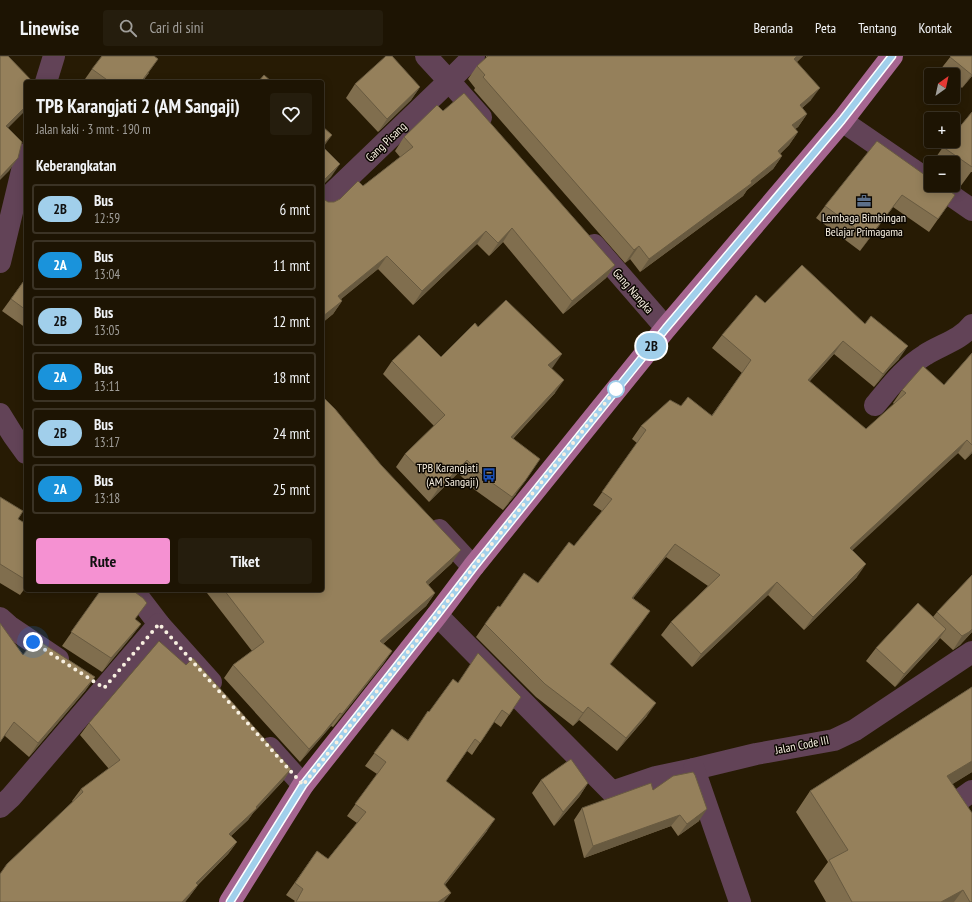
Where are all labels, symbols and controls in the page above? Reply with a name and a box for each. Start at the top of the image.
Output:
search box [103,10,383,46]
text: Linewise [20,16,79,40]
icon: search [117,17,139,39]
text: Cari di sini [149,18,204,37]
text: Beranda [753,19,793,37]
text: Peta [815,19,836,37]
text: Tentang [858,19,897,37]
text: Kontak [919,19,952,37]
north arrow [924,68,960,104]
map controls [924,68,960,192]
button: heart [270,93,312,135]
text: TPB Karangjati 2 (AM Sangaji) [36,94,240,118]
button: + [924,112,960,148]
street label: Gang Pisang [362,119,409,165]
text: Jalan kaki · 3 mnt · 190 m [36,121,151,138]
text: Keberangkatan [36,156,116,175]
button: − [924,156,960,192]
text: Bus [94,191,113,210]
office icon: Lembaga Bimbingan Belajar Primagama [856,193,872,209]
text: 2B [53,200,67,218]
text: 6 mnt [280,200,310,219]
text: 12:59 [94,210,120,227]
place label: Lembaga Bimbingan Belajar Primagama [822,210,906,239]
text: Bus [94,247,113,266]
text: 2A [53,256,67,274]
text: 11 mnt [273,256,310,275]
street label: Gang Nangka [610,265,657,316]
text: 13:04 [94,266,120,283]
text: Bus [94,303,113,322]
text: 2B [53,312,67,330]
text: 12 mnt [273,312,310,331]
text: 13:05 [94,322,120,339]
line badge: 2B [633,333,669,359]
text: 2B [644,337,658,355]
text: Bus [94,359,113,378]
text: 2A [53,368,67,386]
text: 18 mnt [273,368,310,387]
text: 13:11 [94,378,120,395]
unlabelled marker [607,380,625,398]
text: Bus [94,415,113,434]
text: 2B [53,424,67,442]
text: 24 mnt [273,424,310,443]
text: 13:17 [94,434,120,451]
place label: TPB Karangjati (AM Sangaji) [417,460,478,489]
bus stop icon: TPB Karangjati (AM Sangaji) [481,467,497,483]
text: Bus [94,471,113,490]
text: 2A [53,480,67,498]
text: 25 mnt [273,480,310,499]
text: 13:18 [94,490,120,507]
button: Rute [36,538,170,584]
button: Tiket [178,538,312,584]
your location [23,632,43,652]
street label: Jalan Code III [773,732,830,757]

